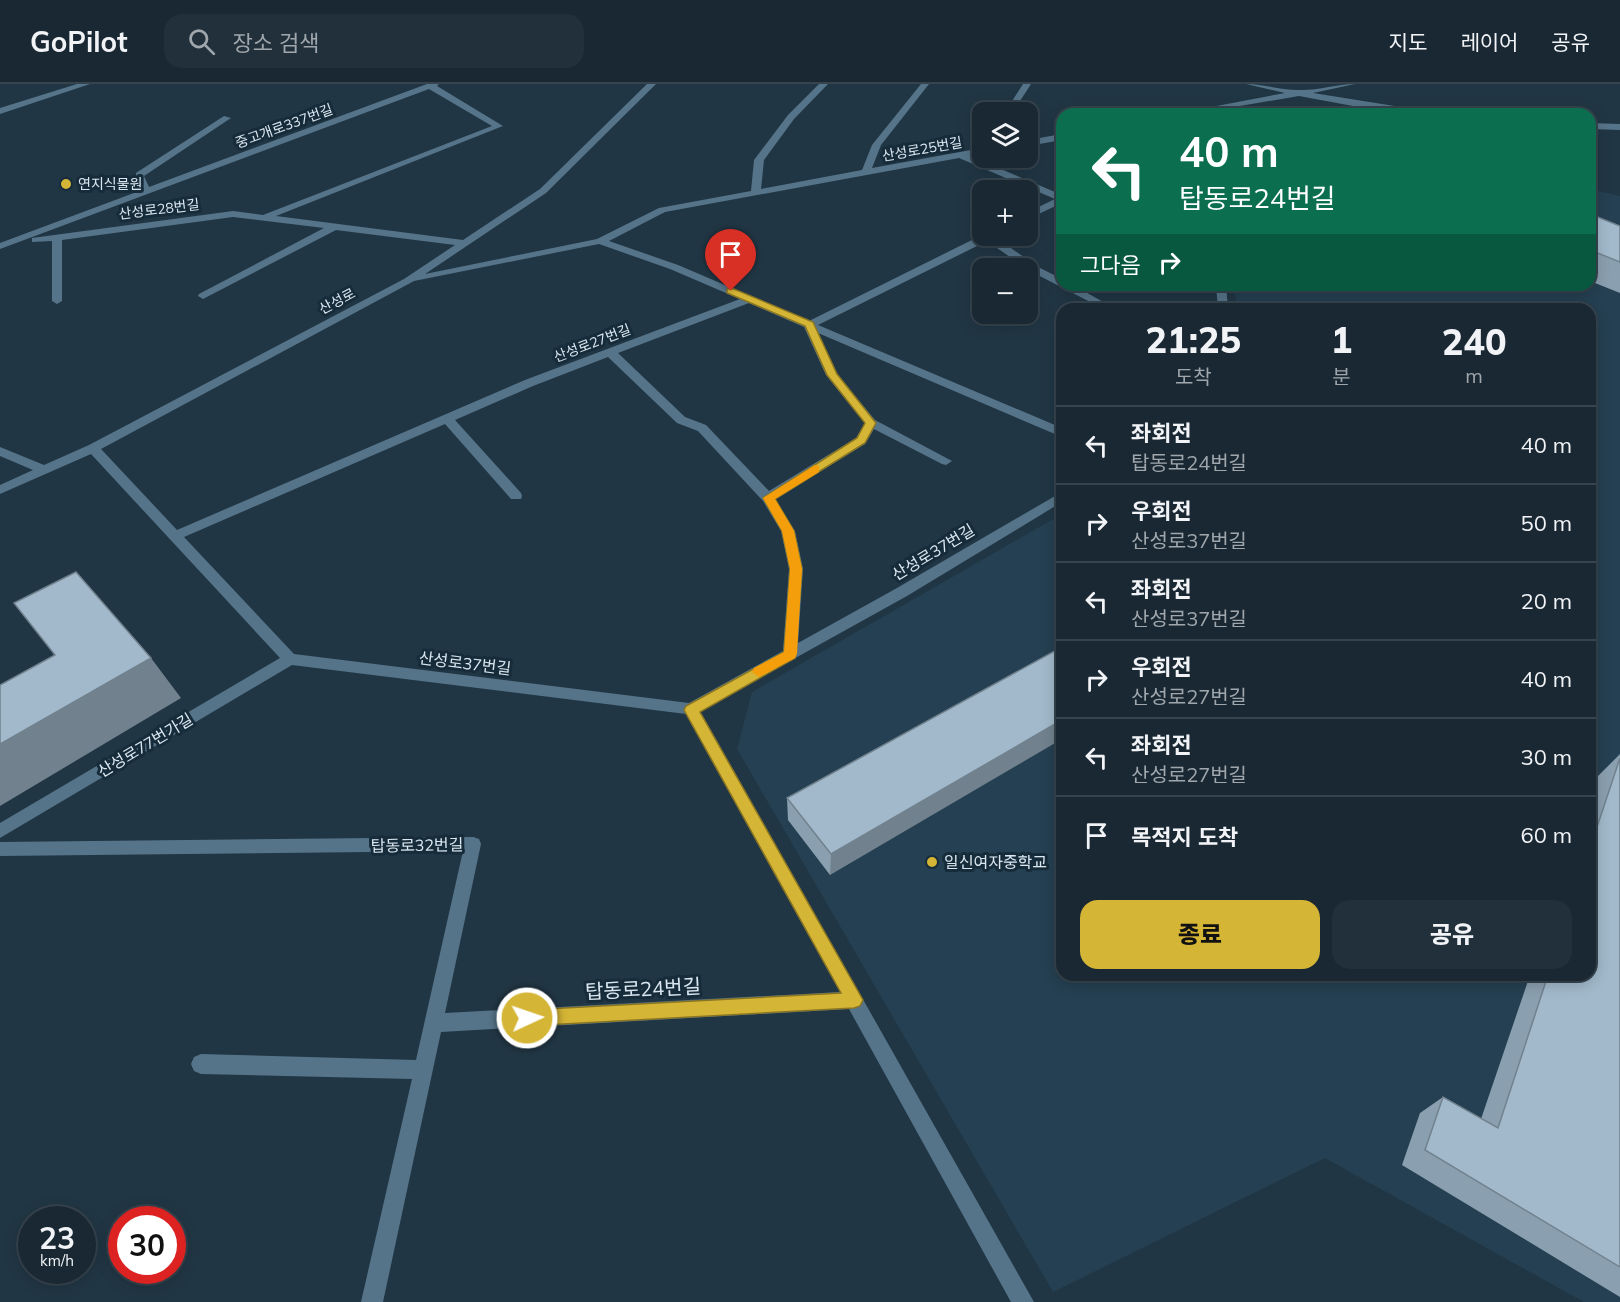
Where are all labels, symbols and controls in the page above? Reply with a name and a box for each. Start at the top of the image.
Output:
search box [164,14,584,68]
text: GoPilot [30,24,128,59]
icon: search [185,25,218,58]
text: 장소 검색 [233,29,319,57]
text: 지도 [1389,29,1427,55]
text: 레이어 [1460,29,1518,55]
text: 공유 [1551,29,1590,55]
street label: 중고개로337번길 [233,100,335,152]
map controls [972,102,1038,324]
button: layers [972,102,1038,168]
text: 40 m [1179,125,1279,178]
icon: left [1080,132,1158,210]
street label: 산성로25번길 [880,133,964,165]
place label: 연지식물원 [78,175,142,193]
marker: 연지식물원 [59,177,73,191]
button: + [972,180,1038,246]
text: 탑동로24번길 [1179,181,1336,215]
street label: 산성로28번길 [118,195,200,223]
pin [705,229,756,291]
icon: arrive [714,238,747,271]
icon: right [1153,246,1186,279]
text: 그다음 [1080,251,1141,279]
button: − [972,258,1038,324]
street label: 산성로 [316,284,358,318]
text: 21:25 [1145,317,1241,362]
text: 1 [1331,317,1352,362]
text: 240 [1442,319,1507,364]
street label: 산성로27번길 [551,320,633,366]
text: m [1465,363,1483,388]
text: 도착 [1175,364,1212,389]
text: 분 [1332,364,1351,389]
text: 좌회전 [1131,419,1192,447]
icon: left [1080,429,1113,462]
text: 40 m [1521,431,1572,459]
text: 탑동로24번길 [1131,450,1247,475]
text: 우회전 [1131,497,1192,525]
icon: right [1080,507,1113,540]
text: 50 m [1521,509,1572,537]
street label: 산성로37번길 [888,520,978,584]
text: 산성로37번길 [1131,528,1247,553]
text: 좌회전 [1131,575,1192,603]
icon: left [1080,585,1113,618]
text: 20 m [1521,587,1572,615]
text: 산성로37번길 [1131,606,1247,631]
street label: 산성로37번길 [418,647,512,679]
text: 우회전 [1131,653,1192,681]
icon: right [1080,663,1113,696]
text: 40 m [1521,665,1572,693]
text: 산성로27번길 [1131,684,1247,709]
street label: 산성로77번가길 [94,709,196,781]
text: 좌회전 [1131,731,1192,759]
icon: left [1080,741,1113,774]
text: 30 m [1521,743,1572,771]
text: 산성로27번길 [1131,762,1247,787]
icon: arrive [1080,819,1113,852]
text: 60 m [1521,821,1572,849]
text: 목적지 도착 [1131,823,1238,851]
street label: 탑동로32번길 [370,834,464,856]
place label: 일신여자중학교 [944,852,1047,872]
marker: 일신여자중학교 [925,855,939,869]
button: 종료 [1080,900,1320,969]
button: 공유 [1332,900,1572,969]
street label: 탑동로24번길 [584,973,702,1004]
position arrow [495,986,559,1050]
speed limit sign: 30 [108,1206,186,1284]
text: 23 [39,1219,75,1257]
text: km/h [40,1251,74,1270]

